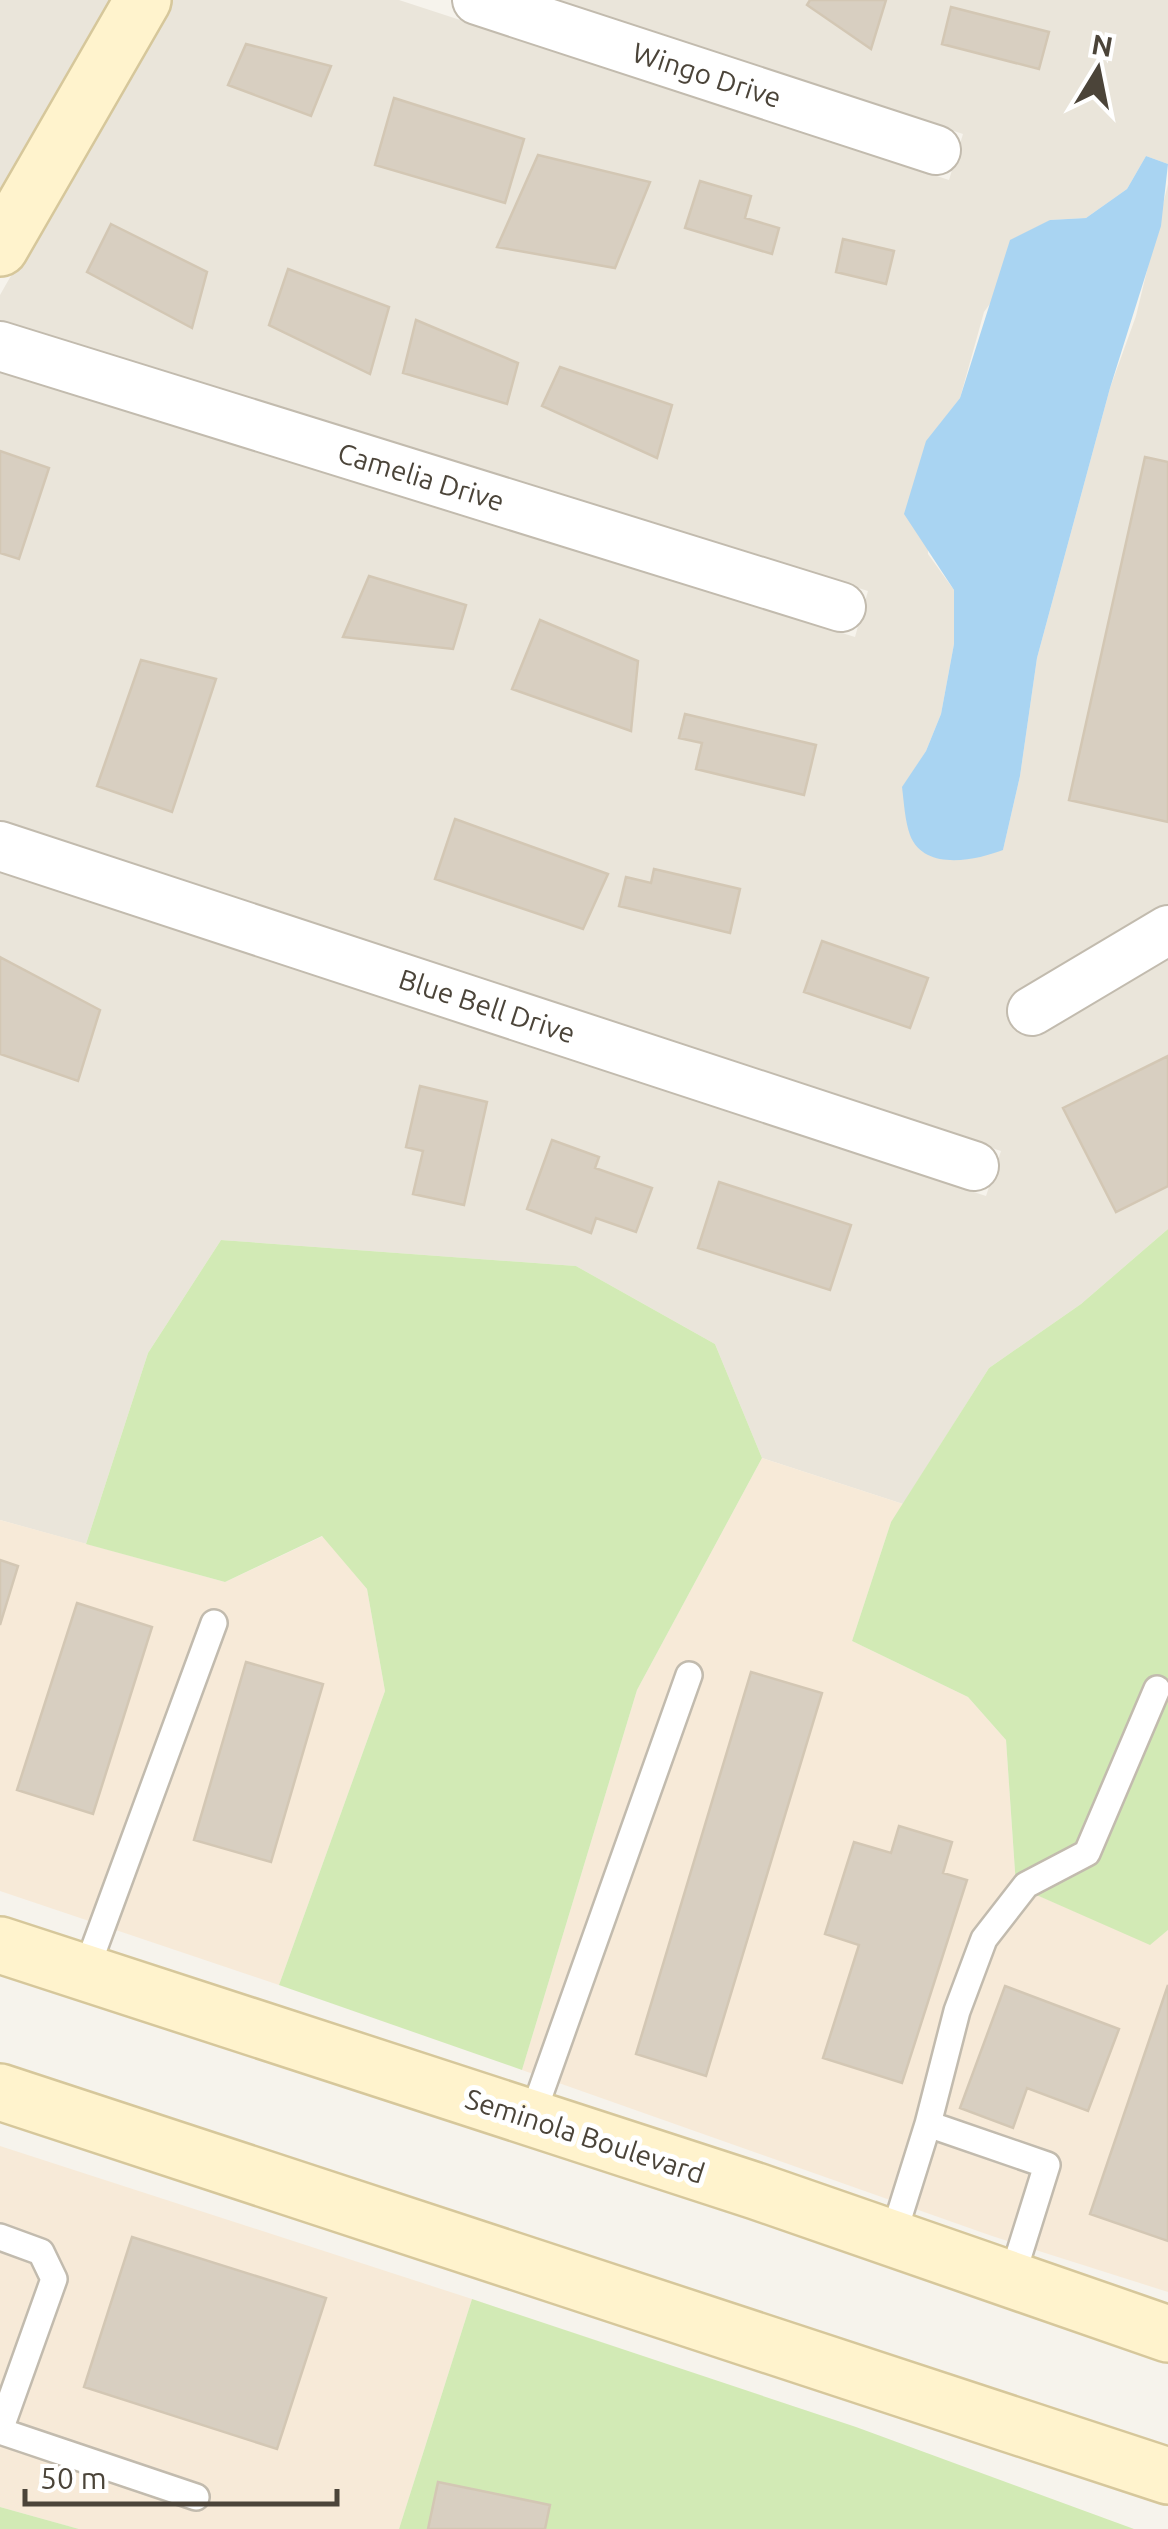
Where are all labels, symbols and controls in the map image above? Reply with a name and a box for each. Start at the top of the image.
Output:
north arrow [1048,20,1148,120]
text: N [1089,28,1115,62]
street label: Wingo Drive [629,36,785,113]
street label: Camelia Drive [334,437,508,517]
street label: Blue Bell Drive [395,962,579,1049]
street label: Seminola Boulevard [462,2082,709,2189]
scale bar [25,2444,338,2506]
text: 50 m [40,2461,107,2495]

